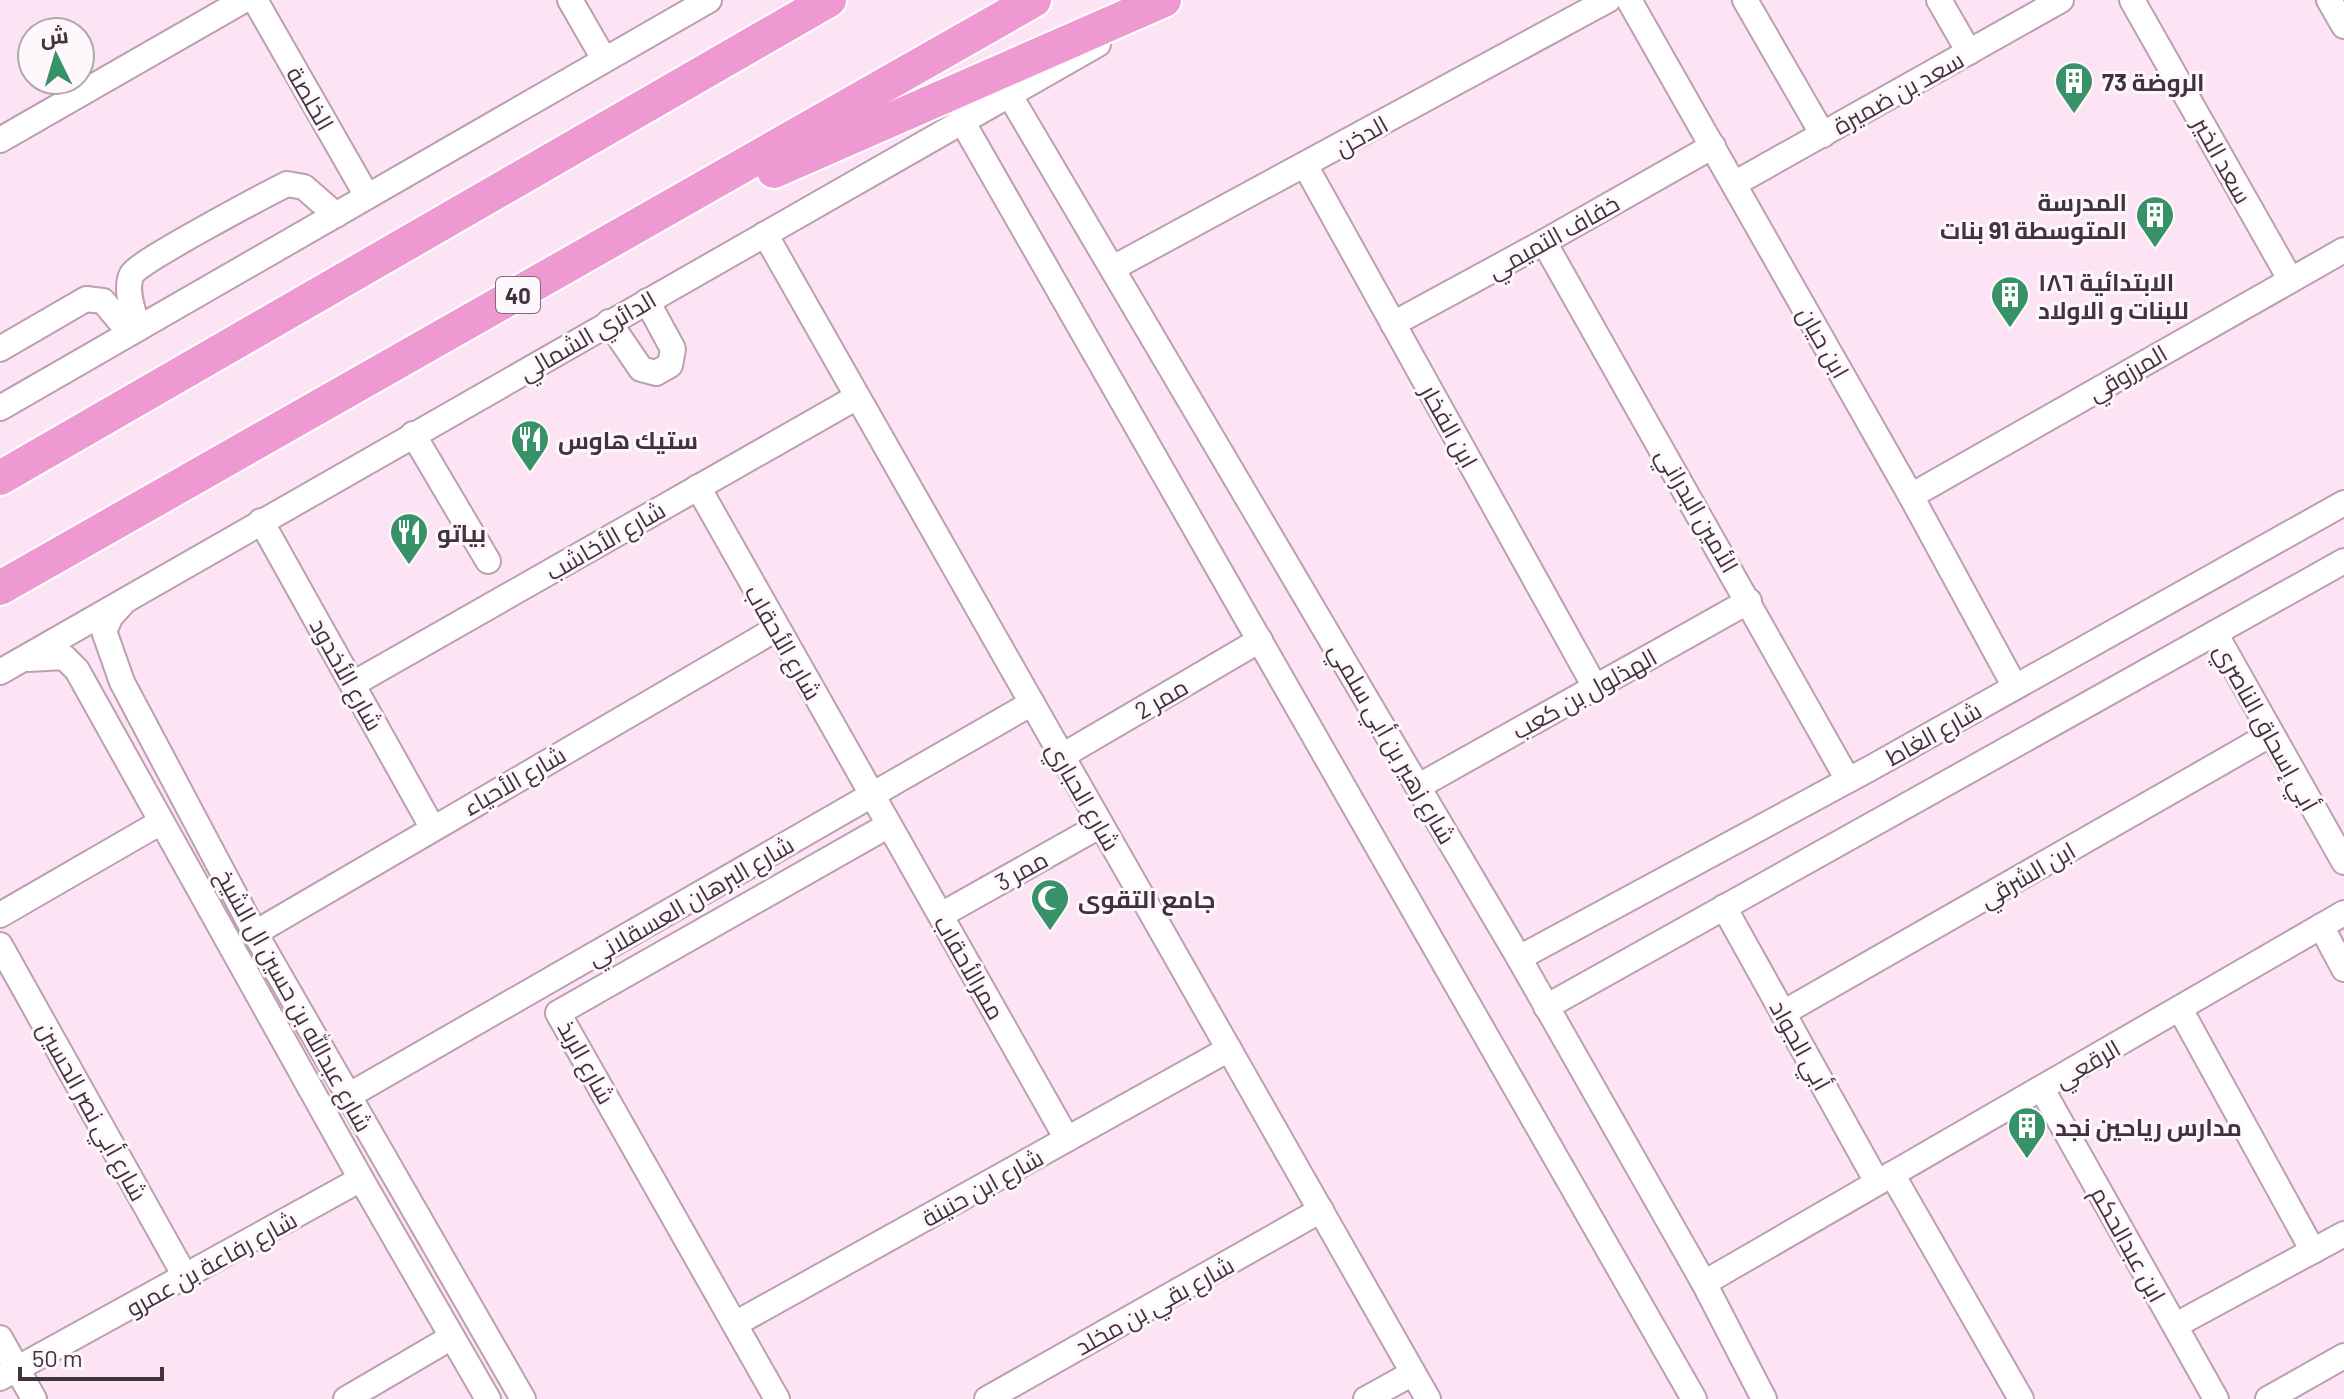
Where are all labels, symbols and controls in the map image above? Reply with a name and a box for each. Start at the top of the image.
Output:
north arrow [16,16,96,96]
text: ش [39,21,70,51]
street label: سعد بن ضميرة [1828,44,1969,141]
building icon: الروضة 73 [2053,60,2095,115]
street label: الخلصة [281,61,341,135]
place label: الروضة 73 [2102,67,2205,97]
street label: الدخن [1329,109,1393,162]
street label: سعد الخير [2186,110,2259,208]
place label: المدرسة المتوسطة 91 بنات [1940,187,2127,245]
street label: خفاف التميمي [1482,188,1627,289]
building icon: المدرسة المتوسطة 91 بنات [2134,194,2176,249]
place label: الابتدائية ١٨٦ للبنات و الاولاد [2038,267,2189,325]
building icon: الابتدائية ١٨٦ للبنات و الاولاد [1989,274,2031,329]
road number: 40 [496,277,540,313]
street label: الدائري الشمالي [513,284,664,391]
street label: ابن حيان [1791,301,1856,383]
street label: المرزوقي [2082,338,2175,411]
street label: ابن الفخار [1413,378,1485,473]
restaurant icon: ستيك هاوس [509,418,551,473]
place label: ستيك هاوس [558,425,698,455]
street label: الأمين البدراني [1645,442,1745,581]
street label: شارع الأخاشب [540,494,671,588]
restaurant icon: بياتو [388,511,430,566]
place label: بياتو [437,518,486,548]
street label: شارع الأحقاب [737,579,829,706]
street label: شارع الأخدود [302,613,390,737]
street label: شارع زهير بن أبي سلمي [1318,637,1462,852]
street label: أبي إسحاق الناصري [2204,638,2325,819]
street label: الهذلول بن كعب [1507,641,1662,746]
street label: ممر 2 [1129,671,1193,725]
street label: شارع الغاط [1880,695,1987,774]
street label: شارع الحباري [1037,736,1127,858]
street label: شارع الأحياء [458,739,572,824]
street label: شارع البرهان العسقلاني [582,829,801,976]
street label: ابن الشرقي [1974,835,2083,918]
street label: ممر 3 [989,844,1053,896]
street label: شارع عبدالله بن حسين ال الشيخ [208,864,379,1138]
mosque icon: جامع التقوى [1029,877,1071,932]
place label: جامع التقوى [1078,884,1215,916]
street label: ممرالأحقاب [929,910,1011,1024]
street label: أبي الجواد [1759,995,1838,1098]
street label: شارع الربذ [550,1015,622,1110]
street label: شارع أبي نصر الحسين [27,1016,154,1209]
street label: الرقعي [2049,1033,2128,1099]
building icon: مدارس رياحين نجد [2006,1105,2048,1160]
place label: مدارس رياحين نجد [2055,1112,2242,1142]
street label: شارع ابن حنينة [916,1142,1049,1235]
street label: ابن عبدالحكم [2083,1181,2173,1308]
street label: شارع رفاعة بن عمرو [121,1204,303,1325]
street label: شارع بقي بن مخلد [1070,1249,1241,1366]
scale bar [20,1331,162,1381]
text: 50 m [32,1343,83,1372]

